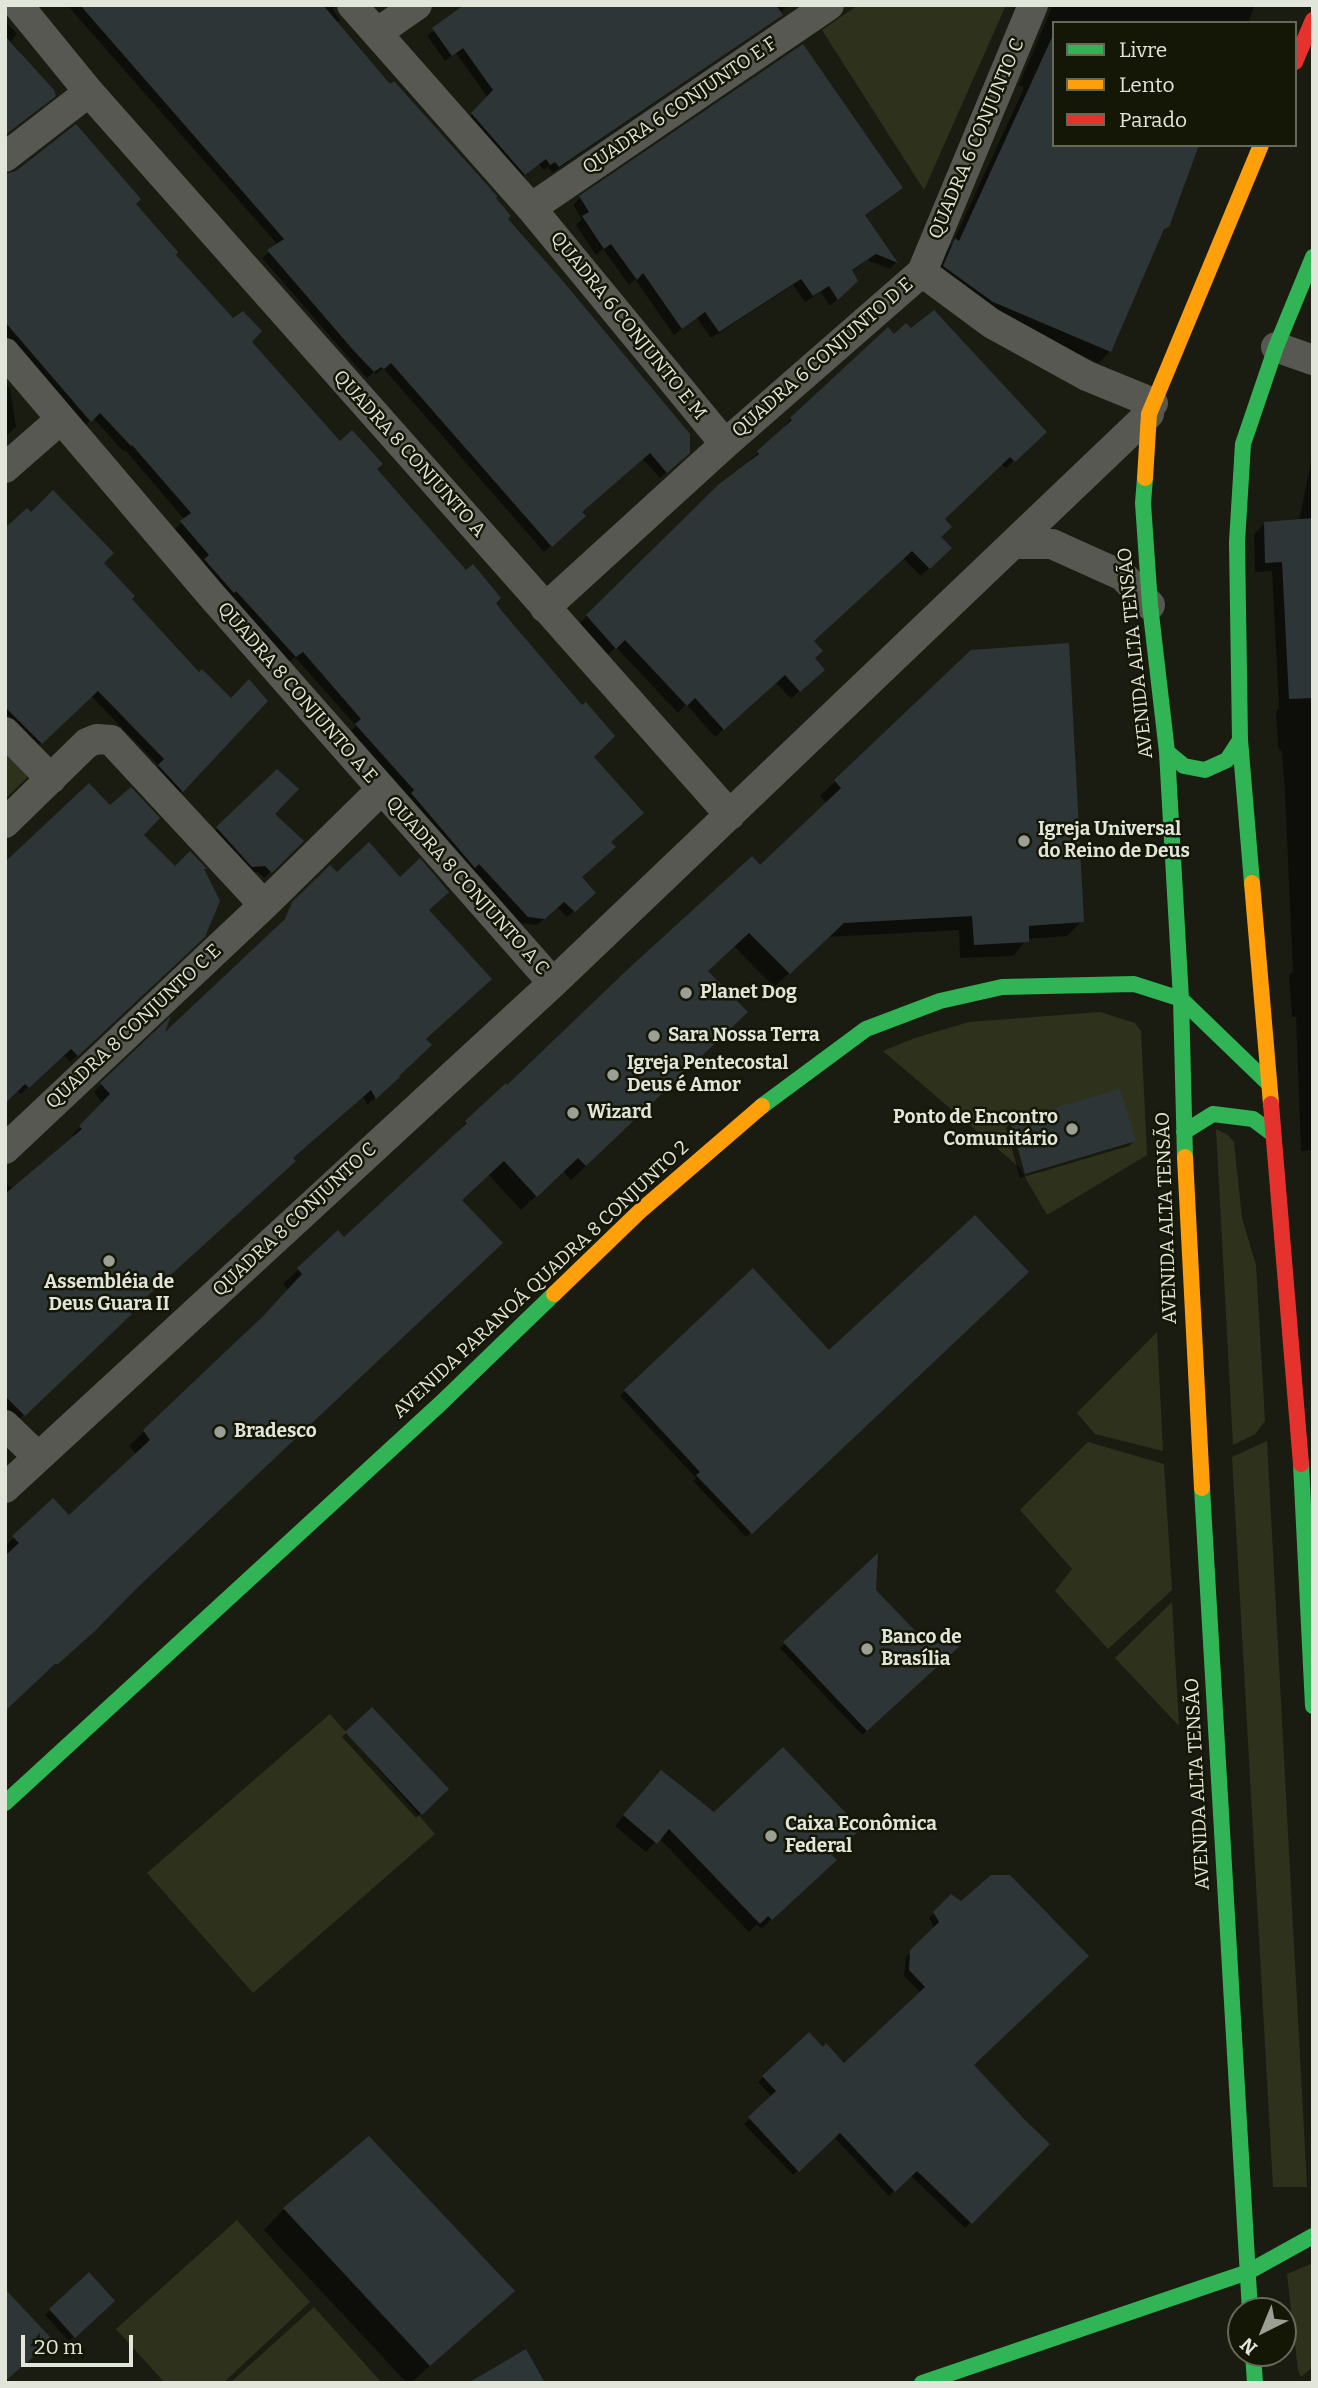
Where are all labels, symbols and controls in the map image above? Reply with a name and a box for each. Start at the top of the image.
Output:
legend [1052,21,1297,147]
street label: QUADRA 6 CONJUNTO E F [579,32,781,180]
street label: QUADRA 6 CONJUNTO C [924,35,1030,243]
text: Livre [1119,37,1167,63]
text: Lento [1119,72,1175,98]
text: Parado [1119,107,1187,133]
street label: QUADRA 6 CONJUNTO E M [545,227,711,425]
street label: QUADRA 6 CONJUNTO D E [728,273,918,443]
street label: QUADRA 8 CONJUNTO A [328,366,490,542]
street label: AVENIDA ALTA TENSÃO [1114,546,1158,760]
street label: QUADRA 8 CONJUNTO A E [212,598,382,788]
street label: QUADRA 8 CONJUNTO A C [381,792,553,980]
place label: Igreja Universal do Reino de Deus [1038,819,1190,863]
marker: Igreja Universal do Reino de Deus [1016,833,1032,849]
street label: QUADRA 8 CONJUNTO C E [42,940,226,1114]
place label: Planet Dog [700,982,797,1004]
marker: Planet Dog [678,985,694,1001]
place label: Sara Nossa Terra [668,1025,820,1047]
marker: Sara Nossa Terra [646,1028,662,1044]
place label: Igreja Pentecostal Deus é Amor [627,1053,788,1097]
marker: Igreja Pentecostal Deus é Amor [605,1067,621,1083]
place label: Wizard [587,1102,652,1124]
marker: Wizard [565,1105,581,1121]
place label: Ponto de Encontro Comunitário [893,1107,1058,1151]
street label: AVENIDA ALTA TENSÃO [1152,1111,1182,1325]
marker: Ponto de Encontro Comunitário [1064,1121,1080,1137]
street label: AVENIDA PARANOÁ QUADRA 8 CONJUNTO 2 [388,1137,694,1423]
street label: QUADRA 8 CONJUNTO C [208,1138,382,1302]
marker: Assembléia de Deus Guara II [101,1253,117,1269]
place label: Assembléia de Deus Guara II [44,1272,174,1316]
place label: Bradesco [234,1421,317,1443]
marker: Bradesco [212,1424,228,1440]
place label: Banco de Brasília [881,1627,962,1671]
marker: Banco de Brasília [859,1641,875,1657]
street label: AVENIDA ALTA TENSÃO [1181,1677,1215,1891]
place label: Caixa Econômica Federal [785,1814,937,1858]
marker: Caixa Econômica Federal [763,1828,779,1844]
north arrow [1227,2297,1297,2367]
scale bar [24,2322,136,2366]
text: N [1235,2333,1262,2360]
text: 20 m [34,2334,83,2360]

